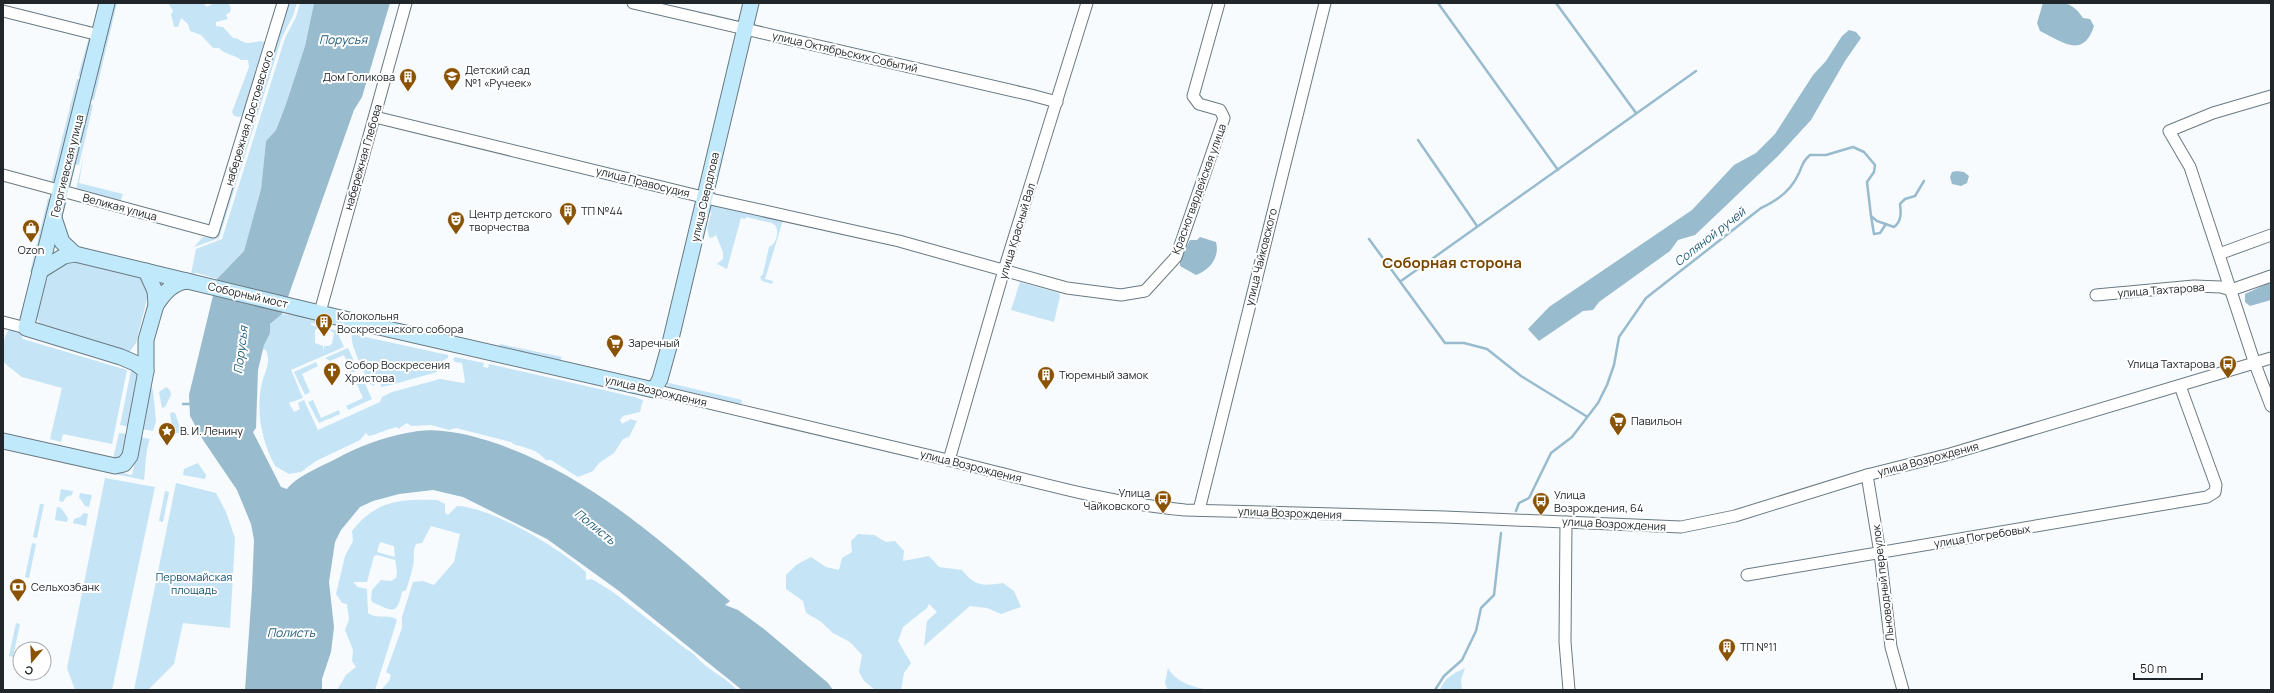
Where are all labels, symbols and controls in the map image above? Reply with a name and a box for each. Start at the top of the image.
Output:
street label: улица Октябрьских Событий [771,27,919,76]
water label: Порусья [319,31,368,48]
street label: набережная Достоевского [221,48,276,187]
place label: Детский сад №1 «Ручеек» [465,62,532,90]
school or university icon: Детский сад №1 «Ручеек» [442,66,462,91]
building icon: Дом Голикова [398,67,418,92]
place label: Дом Голикова [323,69,395,84]
street label: набережная Глебова [340,102,385,212]
street label: Георгиевская улица [47,113,87,219]
street label: Красногвардейская улица [1168,121,1229,256]
street label: улица Свердлова [687,151,722,243]
street label: улица Правосудия [595,163,692,200]
street label: улица Красный Вал [995,181,1038,281]
street label: Великая улица [81,189,159,224]
building icon: ТП №44 [558,201,578,226]
place label: ТП №44 [581,203,623,218]
water label: Соляной ручей [1670,203,1750,270]
place label: Центр детского творчества [469,206,552,234]
street label: улица Чайковского [1241,206,1280,307]
theatre icon: Центр детского творчества [446,210,466,235]
shop icon: Ozon [21,218,41,243]
place label: Ozon [18,242,44,257]
district label: Соборная сторона [1382,252,1522,273]
street label: Соборный мост [207,278,290,311]
street label: улица Тахтарова [2117,279,2205,300]
place label: Колокольня Воскресенского собора [337,308,463,336]
building icon: Колокольня Воскресенского собора [314,312,334,337]
water label: Порусья [229,324,252,375]
supermarket icon: Заречный [605,333,625,358]
place label: Заречный [628,335,680,350]
bus stop icon: Улица Тахтарова [2218,354,2238,379]
place label: Улица Тахтарова [2127,356,2215,371]
place label: Собор Воскресения Христова [345,357,450,385]
church icon: Собор Воскресения Христова [322,361,342,386]
building icon: Тюремный замок [1036,365,1056,390]
place label: Тюремный замок [1059,367,1149,382]
street label: улица Возрождения [604,371,709,410]
supermarket icon: Павильон [1608,411,1628,436]
place label: Павильон [1631,413,1682,428]
place icon: В. И. Ленину [157,421,177,446]
place label: В. И. Ленину [180,423,243,438]
street label: улица Возрождения [1876,438,1980,479]
street label: улица Возрождения [919,446,1023,485]
place label: Улица Чайковского [1083,485,1150,513]
place label: Улица Возрождения, 64 [1554,487,1643,515]
bus stop icon: Улица Чайковского [1153,489,1173,514]
bus stop icon: Улица Возрождения, 64 [1531,491,1551,516]
street label: улица Возрождения [1238,503,1342,522]
water label: Полисть [571,505,620,549]
street label: улица Возрождения [1562,513,1666,534]
street label: улица Погребовых [1933,520,2031,551]
street label: Льноводный переулок [1868,523,1897,642]
park label: Первомайская площадь [156,569,232,597]
bank icon: Сельхозбанк [8,577,28,602]
place label: Сельхозбанк [31,579,100,594]
water label: Полисть [267,624,316,641]
building icon: ТП №11 [1717,637,1737,662]
place label: ТП №11 [1740,639,1777,654]
north arrow [12,641,52,681]
scale bar [2134,655,2202,681]
text: 50 m [2140,660,2167,677]
text: С [22,663,35,679]

